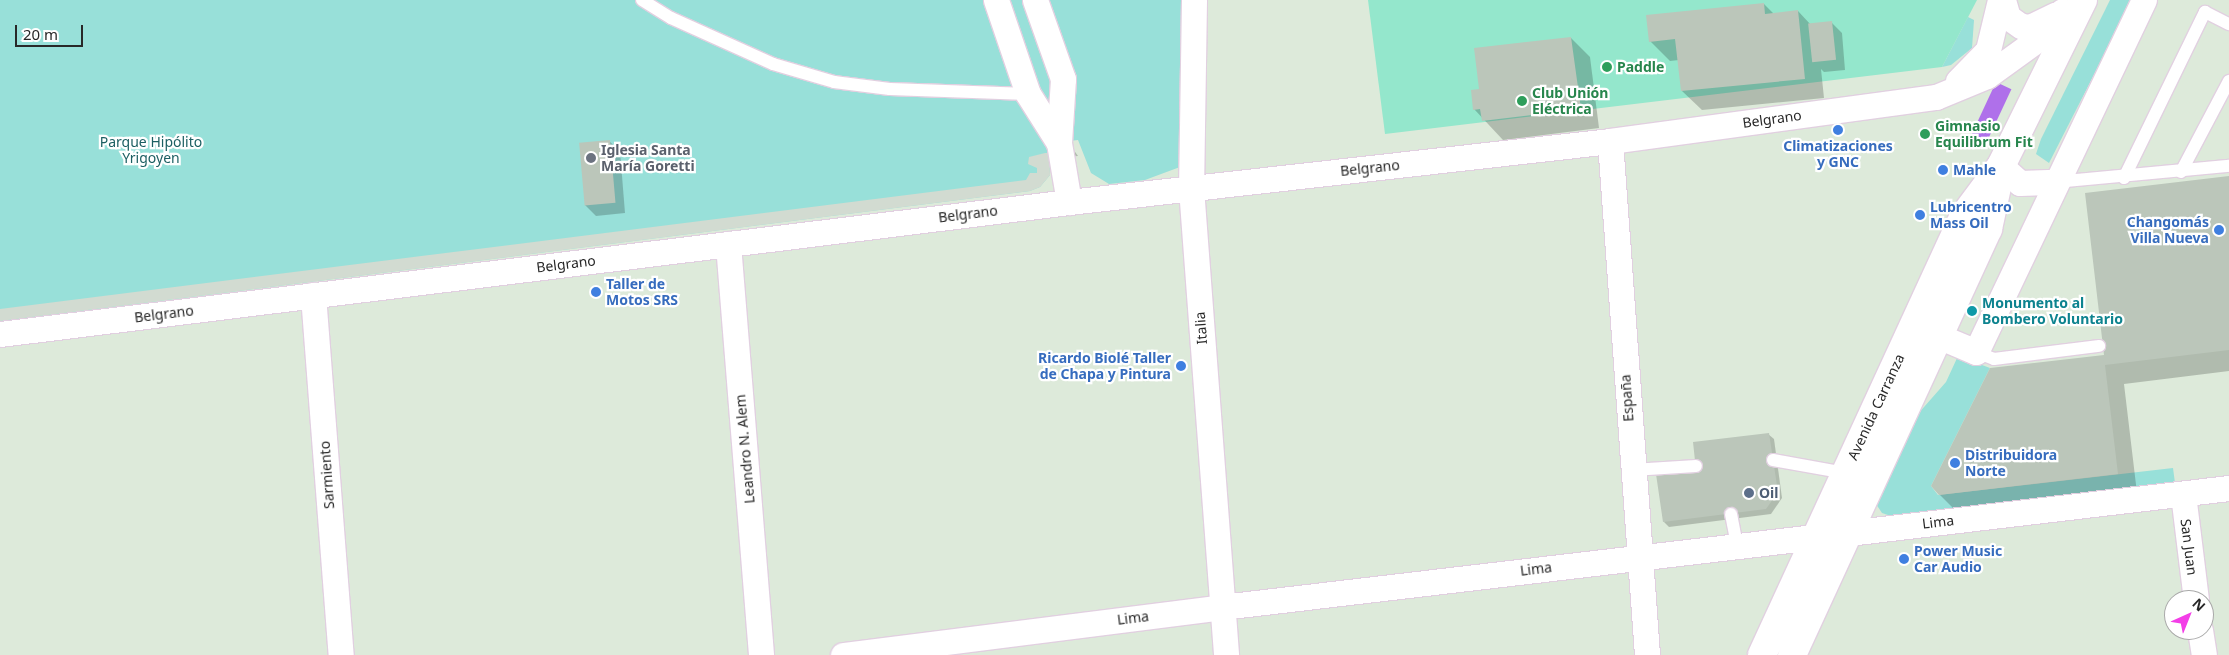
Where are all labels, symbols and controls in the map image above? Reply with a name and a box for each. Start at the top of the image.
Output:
scale bar [18,15,85,47]
text: 20 m [23,24,58,44]
place label: Paddle [1617,59,1664,75]
marker: Paddle [1601,61,1613,73]
place label: Club Unión Eléctrica [1532,85,1608,118]
marker: Club Unión Eléctrica [1516,95,1528,107]
street label: Belgrano [1741,107,1803,131]
place label: Gimnasio Equilibrum Fit [1935,118,2033,150]
marker: Climatizaciones y GNC [1832,124,1844,136]
marker: Gimnasio Equilibrum Fit [1919,128,1931,140]
park label: Parque Hipólito Yrigoyen [100,134,202,166]
place label: Climatizaciones y GNC [1783,138,1893,170]
place label: Iglesia Santa María Goretti [601,142,695,174]
marker: Iglesia Santa María Goretti [585,152,597,164]
street label: Belgrano [1339,157,1401,179]
place label: Mahle [1953,162,1996,178]
marker: Mahle [1937,164,1949,176]
place label: Lubricentro Mass Oil [1930,199,2012,232]
street label: Belgrano [937,202,999,226]
marker: Lubricentro Mass Oil [1914,209,1926,221]
place label: Changomás Villa Nueva [2127,214,2209,246]
marker: Changomás Villa Nueva [2213,224,2225,236]
street label: Belgrano [535,252,597,276]
place label: Taller de Motos SRS [606,276,678,308]
marker: Taller de Motos SRS [590,286,602,298]
place label: Monumento al Bombero Voluntario [1982,295,2123,328]
street label: Belgrano [133,302,195,326]
marker: Monumento al Bombero Voluntario [1966,305,1978,317]
street label: Italia [1191,311,1211,345]
place label: Ricardo Biolé Taller de Chapa y Pintura [1038,350,1171,382]
street label: Avenida Carranza [1844,351,1908,463]
marker: Ricardo Biolé Taller de Chapa y Pintura [1175,360,1187,372]
street label: España [1617,374,1637,422]
street label: Leandro N. Alem [732,394,758,504]
street label: Sarmiento [316,440,338,510]
place label: Distribuidora Norte [1965,447,2057,480]
marker: Distribuidora Norte [1949,457,1961,469]
place label: Oil [1759,485,1778,501]
marker: Oil [1743,487,1755,499]
street label: Lima [1921,512,1955,532]
street label: San Juan [2177,518,2201,576]
place label: Power Music Car Audio [1914,543,2002,576]
marker: Power Music Car Audio [1898,553,1910,565]
street label: Lima [1519,559,1553,579]
north arrow [2164,590,2214,640]
text: N [2188,594,2210,615]
street label: Lima [1116,608,1150,628]

